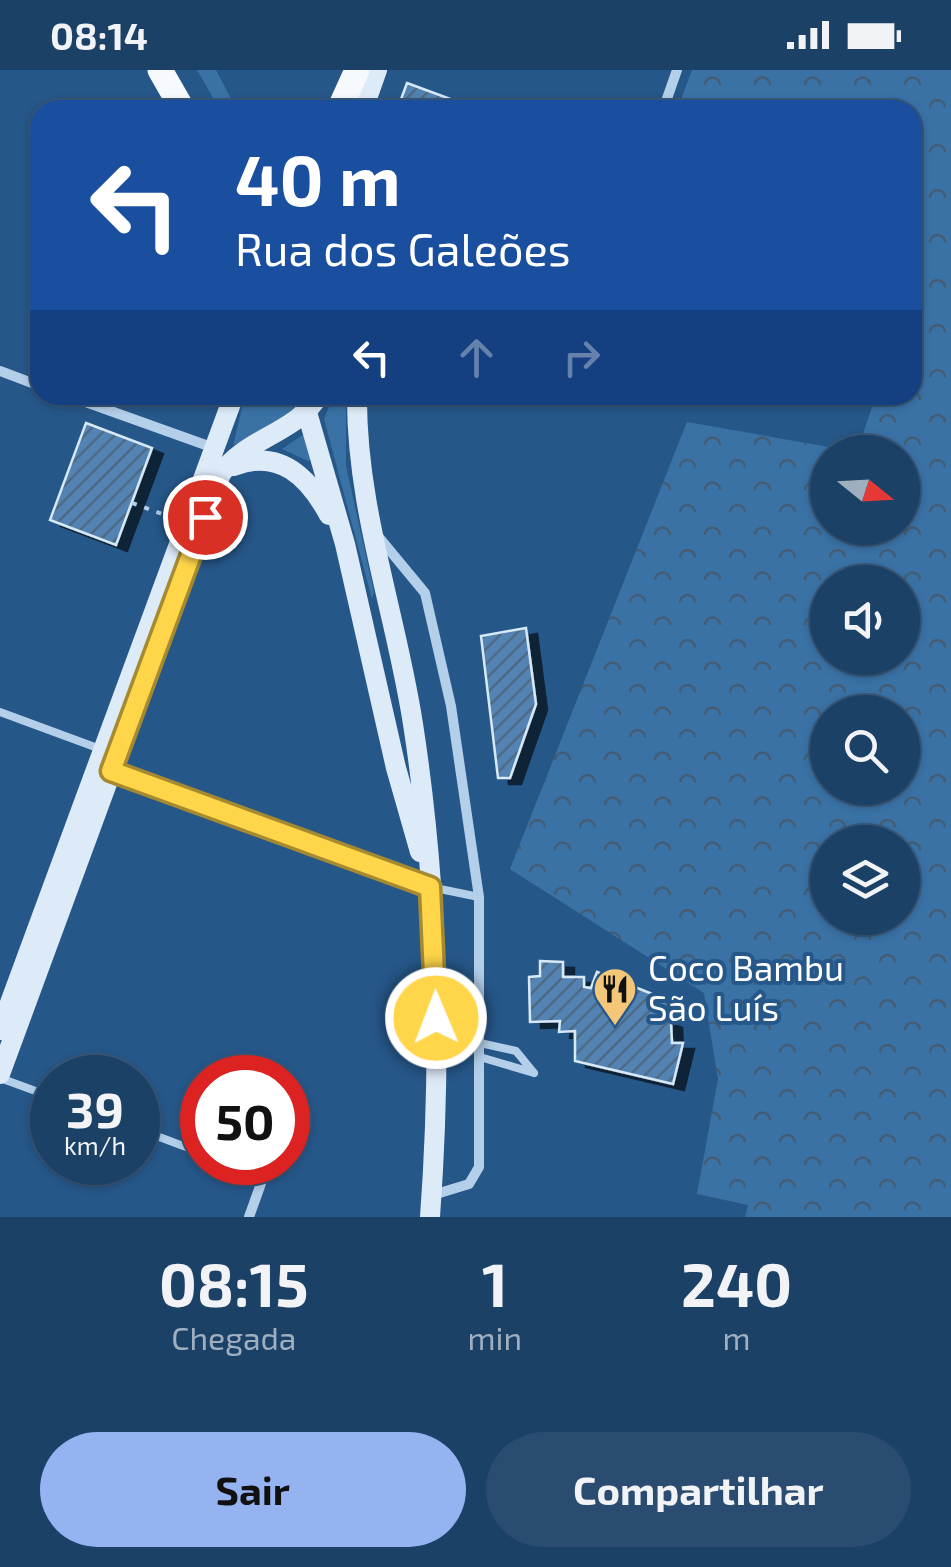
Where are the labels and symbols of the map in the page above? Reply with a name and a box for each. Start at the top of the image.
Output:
north arrow [810,435,920,545]
pin [163,475,248,560]
place label: Coco Bambu São Luís [648,946,844,1028]
position arrow [384,966,488,1070]
restaurant icon: Coco Bambu São Luís [592,966,638,1027]
speed limit sign: 50 [180,1055,310,1185]

